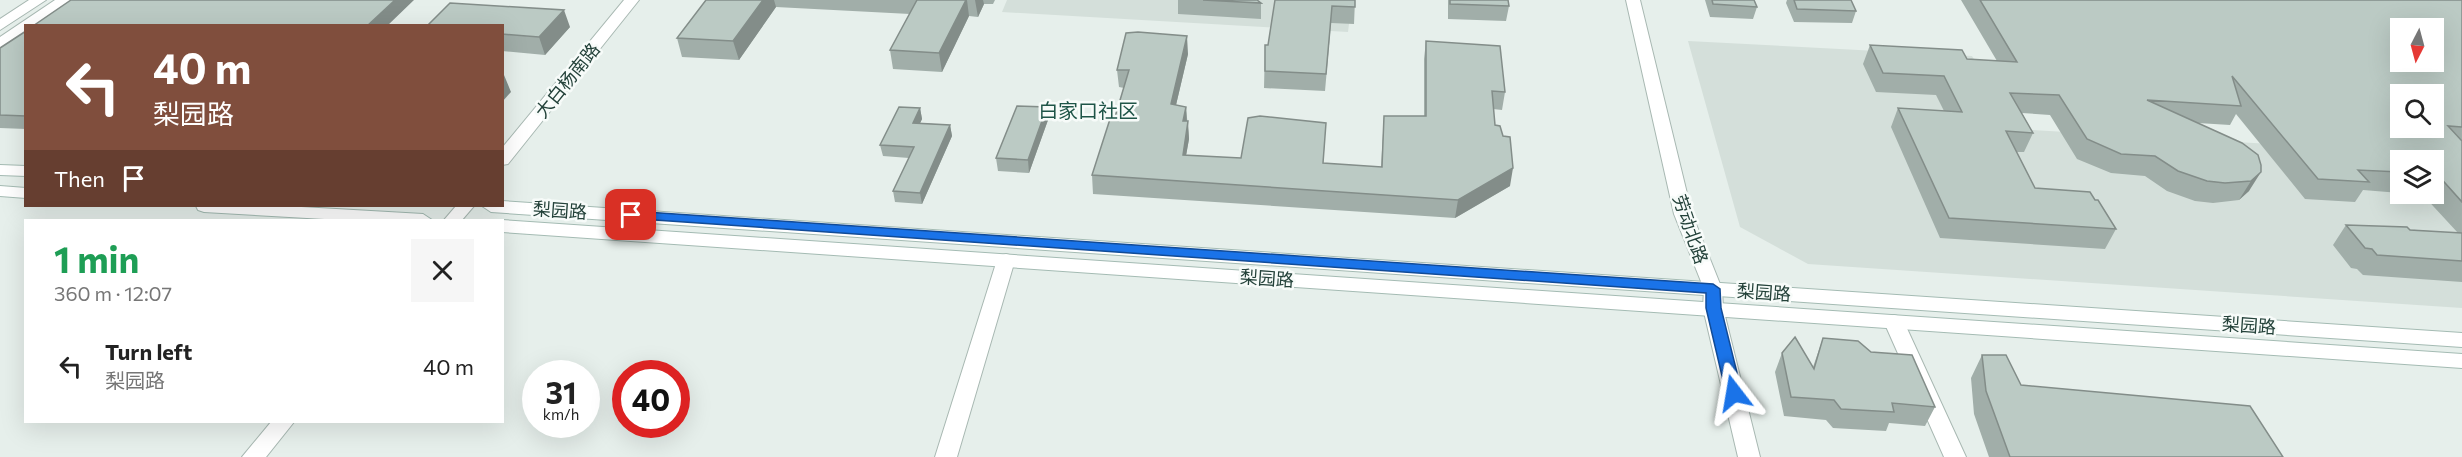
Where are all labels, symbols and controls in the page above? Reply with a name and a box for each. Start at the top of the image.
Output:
north arrow [2390,18,2444,72]
map controls [2390,18,2444,204]
street label: 大白杨南路 [530,38,604,122]
text: 40 m [153,41,251,93]
icon: left [54,48,132,126]
button: search [2390,84,2444,138]
text: 梨园路 [153,97,234,130]
district label: 白家口社区 [1038,98,1138,122]
button: layers [2390,150,2444,204]
icon: arrive [117,162,150,195]
text: Then [54,165,105,192]
pin [605,189,656,240]
street label: 劳动北路 [1669,191,1713,267]
street label: 梨园路 [532,197,588,223]
icon: arrive [614,198,647,231]
text: 1 min [54,236,139,280]
button: close [411,239,474,302]
street label: 梨园路 [1239,265,1295,291]
street label: 梨园路 [1736,279,1792,305]
text: 360 m · 12:07 [54,281,172,305]
street label: 梨园路 [2221,312,2277,338]
text: Turn left [105,338,192,365]
icon: left [54,350,87,383]
text: 40 m [423,353,474,380]
speed limit sign: 40 [612,360,690,438]
position arrow [1702,361,1766,425]
text: 梨园路 [105,368,165,392]
text: 31 [545,373,577,410]
text: km/h [543,405,579,423]

